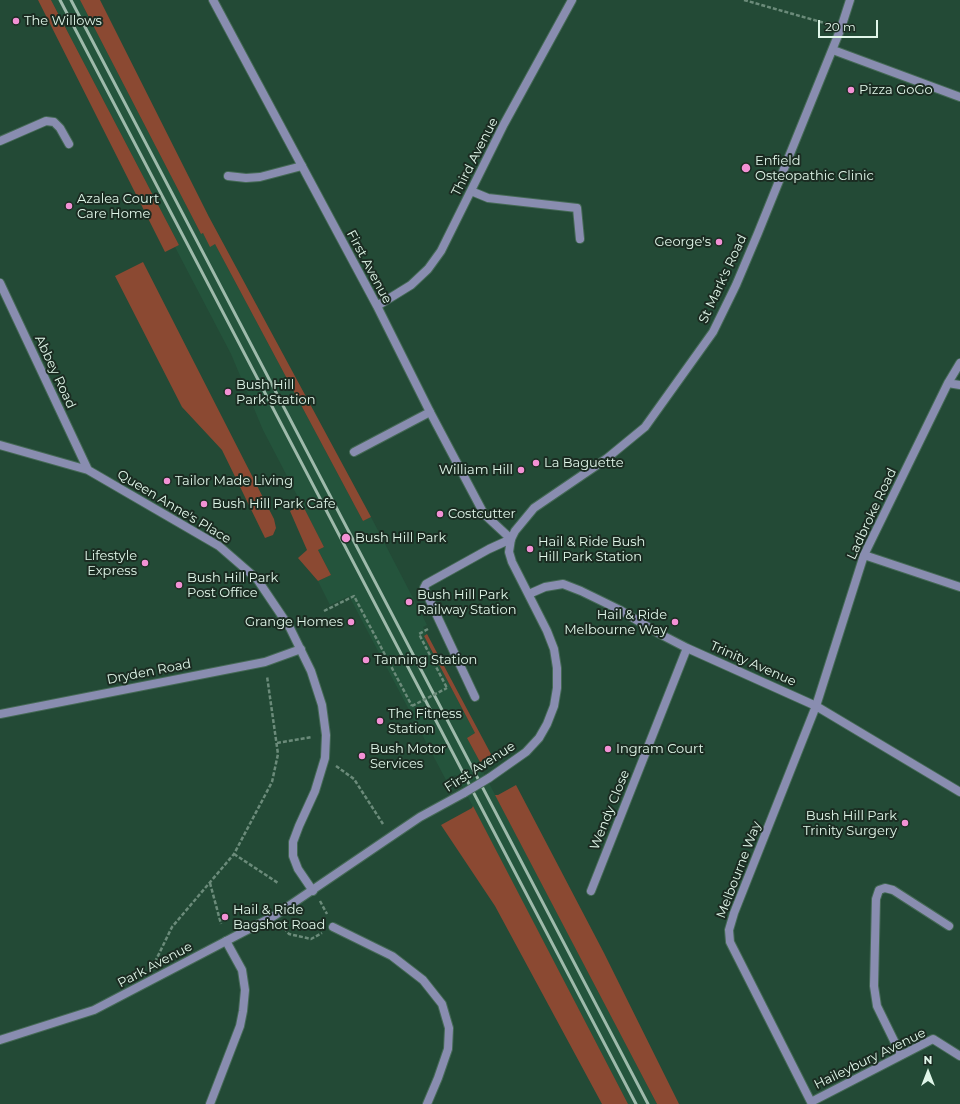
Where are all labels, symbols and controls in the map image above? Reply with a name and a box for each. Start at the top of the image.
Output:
scale bar [820,12,880,38]
place label: The Willows [24,13,102,29]
marker: The Willows [11,16,21,26]
text: 20 m [825,19,856,34]
place label: Pizza GoGo [859,82,933,98]
marker: Pizza GoGo [846,85,856,95]
street label: Third Avenue [449,115,501,199]
place label: Enfield Osteopathic Clinic [755,153,874,184]
marker: Enfield Osteopathic Clinic [740,162,752,174]
place label: Azalea Court Care Home [77,191,159,222]
marker: Azalea Court Care Home [64,201,74,211]
street label: First Avenue [343,228,395,306]
street label: St Mark's Road [696,232,750,326]
place label: George's [654,234,711,250]
marker: George's [714,237,724,247]
street label: Abbey Road [31,333,79,411]
place label: Bush Hill Park Station [236,377,315,408]
marker: Bush Hill Park Station [223,387,233,397]
place label: La Baguette [544,455,624,471]
marker: La Baguette [531,458,541,468]
place label: William Hill [439,462,513,478]
marker: William Hill [516,465,526,475]
street label: Ladbroke Road [844,466,900,562]
street label: Queen Anne's Place [114,467,234,547]
place label: Tailor Made Living [175,473,293,489]
marker: Tailor Made Living [162,476,172,486]
place label: Bush Hill Park Cafe [212,496,336,512]
marker: Bush Hill Park Cafe [199,499,209,509]
place label: Costcutter [448,506,516,522]
marker: Costcutter [435,509,445,519]
place label: Bush Hill Park [355,530,446,546]
marker: Bush Hill Park [340,532,352,544]
place label: Hail & Ride Bush Hill Park Station [538,534,645,565]
marker: Hail & Ride Bush Hill Park Station [525,544,535,554]
place label: Lifestyle Express [84,548,137,579]
marker: Lifestyle Express [140,558,150,568]
place label: Bush Hill Park Post Office [187,570,278,601]
marker: Bush Hill Park Post Office [174,580,184,590]
place label: Bush Hill Park Railway Station [417,587,516,618]
marker: Bush Hill Park Railway Station [404,597,414,607]
place label: Hail & Ride Melbourne Way [564,607,667,638]
place label: Grange Homes [245,614,343,630]
marker: Grange Homes [346,617,356,627]
marker: Hail & Ride Melbourne Way [670,617,680,627]
street label: Trinity Avenue [708,638,798,690]
place label: Tanning Station [374,652,477,668]
marker: Tanning Station [361,655,371,665]
street label: Dryden Road [106,656,192,688]
place label: The Fitness Station [388,706,462,737]
marker: The Fitness Station [375,716,385,726]
street label: First Avenue [442,738,518,796]
place label: Bush Motor Services [370,741,446,772]
place label: Ingram Court [616,741,704,757]
marker: Ingram Court [603,744,613,754]
marker: Bush Motor Services [357,751,367,761]
street label: Wendy Close [587,768,633,852]
place label: Bush Hill Park Trinity Surgery [803,808,897,839]
marker: Bush Hill Park Trinity Surgery [900,818,910,828]
street label: Melbourne Way [713,819,765,921]
place label: Hail & Ride Bagshot Road [233,902,325,933]
marker: Hail & Ride Bagshot Road [220,912,230,922]
street label: Park Avenue [115,939,195,991]
street label: Haileybury Avenue [812,1025,928,1093]
north arrow [908,1052,948,1092]
text: N [924,1053,932,1067]

